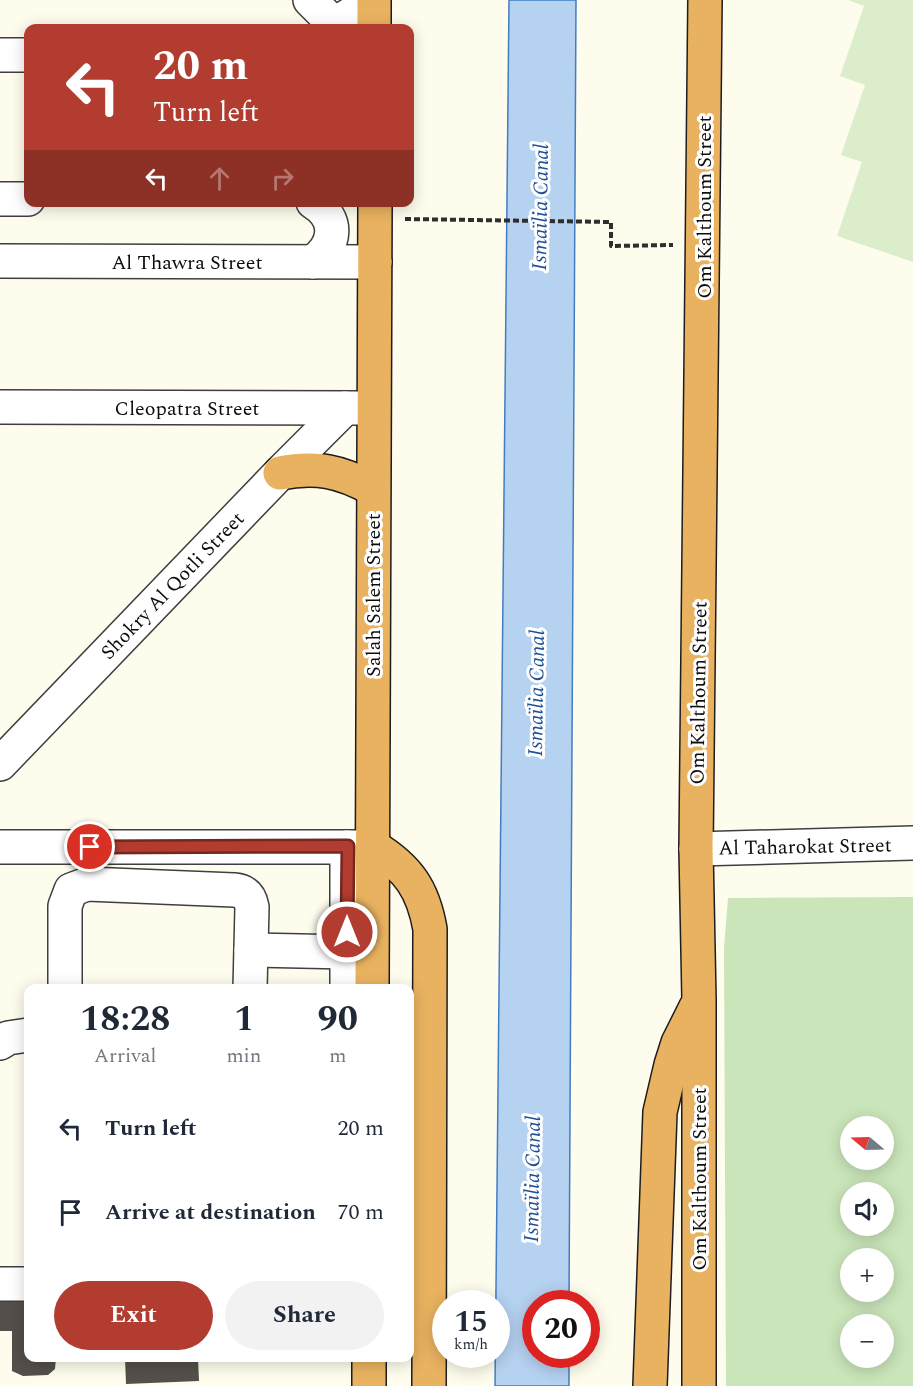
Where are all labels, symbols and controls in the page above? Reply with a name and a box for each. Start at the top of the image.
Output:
text: 20 m [153,35,248,98]
icon: left [54,48,132,126]
text: Turn left [153,92,259,134]
street label: Om Kalthoum Street [690,115,720,299]
water label: Ismaïlia Canal [524,143,558,271]
icon: left [140,162,173,195]
icon: ahead [203,162,236,195]
icon: right [266,162,299,195]
street label: Al Thawra Street [112,248,262,278]
street label: Cleopatra Street [115,394,259,424]
street label: Shokry Al Qotli Street [94,505,252,667]
street label: Salah Salem Street [359,513,389,677]
street label: Om Kalthoum Street [682,601,716,785]
water label: Ismaïlia Canal [520,629,554,757]
pin [64,821,115,872]
icon: arrive [73,830,106,863]
street label: Al Taharokat Street [718,830,892,864]
position arrow [315,900,379,964]
text: 18:28 [80,992,170,1047]
text: 1 [234,992,254,1047]
text: 90 [318,992,358,1047]
text: Arrival [94,1041,156,1071]
text: min [227,1041,262,1071]
text: m [329,1041,346,1071]
street label: Om Kalthoum Street [685,1087,715,1271]
icon: left [54,1112,87,1145]
text: Turn left [105,1112,197,1145]
text: 20 m [338,1112,384,1145]
water label: Ismaïlia Canal [516,1115,550,1243]
north arrow [840,1116,894,1170]
map controls [840,1116,894,1368]
button: sound [840,1182,894,1236]
icon: arrive [54,1196,87,1229]
text: Arrive at destination [105,1196,316,1229]
text: 70 m [338,1196,384,1229]
button: + [840,1248,894,1302]
button: Exit [54,1281,213,1350]
button: Share [225,1281,384,1350]
speed limit sign: 20 [522,1290,600,1368]
text: 15 [454,1299,488,1345]
button: − [840,1314,894,1368]
text: km/h [454,1333,488,1356]

